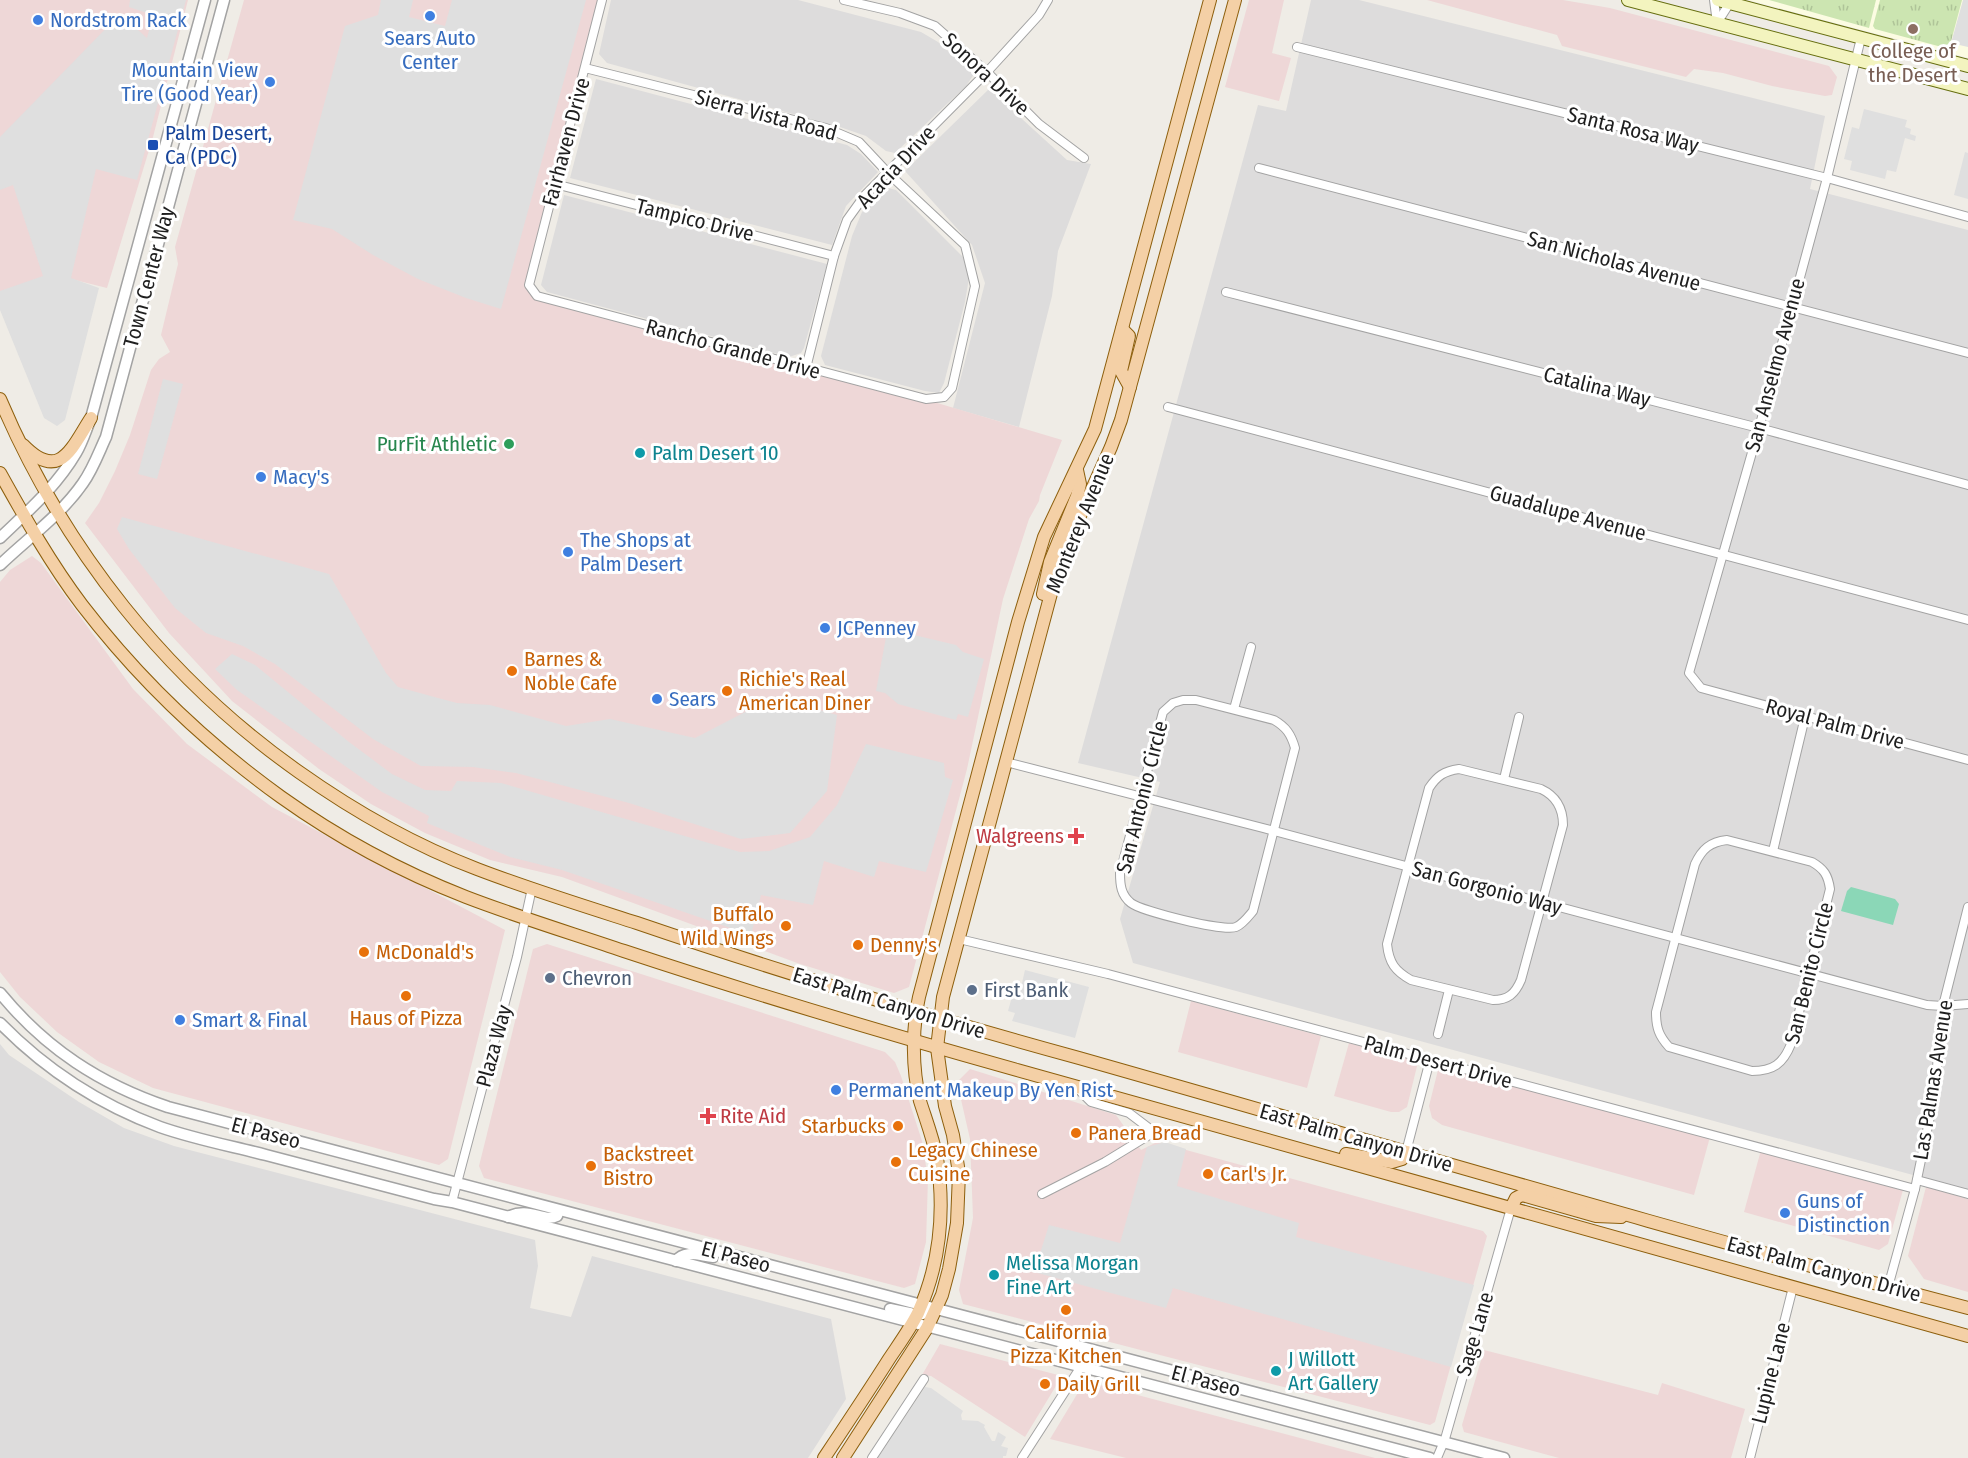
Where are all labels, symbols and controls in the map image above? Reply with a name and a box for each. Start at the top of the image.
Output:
place label: Nordstrom Rack [50,7,187,33]
marker: Sears Auto Center [423,9,437,23]
marker: Nordstrom Rack [31,13,45,27]
marker: College of the Desert [1906,22,1920,36]
place label: Sears Auto Center [384,25,476,75]
street label: Sonora Drive [937,27,1035,121]
place label: College of the Desert [1868,38,1958,88]
place label: Mountain View Tire (Good Year) [121,57,258,107]
marker: Mountain View Tire (Good Year) [263,75,277,89]
street label: Fairhaven Drive [536,75,596,209]
street label: Sierra Vista Road [692,84,840,146]
street label: Santa Rosa Way [1565,101,1702,159]
place label: Palm Desert, Ca (PDC) [165,120,272,170]
street label: Acacia Drive [851,120,941,214]
marker: Palm Desert, Ca (PDC) [146,138,160,152]
street label: Tampico Drive [633,193,757,247]
street label: Town Center Way [118,203,180,350]
street label: San Nicholas Avenue [1524,225,1704,297]
street label: San Anselmo Avenue [1739,275,1811,455]
street label: Rancho Grande Drive [643,313,823,385]
street label: Catalina Way [1541,361,1654,413]
place label: PurFit Athletic [377,431,497,457]
marker: PurFit Athletic [502,437,516,451]
place label: Palm Desert 10 [652,440,779,466]
marker: Palm Desert 10 [633,446,647,460]
street label: Monterey Avenue [1040,449,1120,597]
place label: Macy's [273,464,330,490]
marker: Macy's [254,470,268,484]
street label: Guadalupe Avenue [1487,480,1649,546]
place label: The Shops at Palm Desert [580,527,691,577]
marker: The Shops at Palm Desert [561,545,575,559]
place label: JCPenney [837,615,917,641]
marker: JCPenney [818,621,832,635]
place label: Barnes & Noble Cafe [524,646,617,696]
marker: Barnes & Noble Cafe [505,664,519,678]
place label: Richie's Real American Diner [739,666,871,716]
marker: Richie's Real American Diner [720,684,734,698]
place label: Sears [669,686,716,712]
marker: Sears [650,692,664,706]
street label: Royal Palm Drive [1763,693,1907,755]
street label: San Antonio Circle [1110,718,1174,876]
place label: Walgreens [976,823,1064,849]
marker: Walgreens [1069,829,1083,843]
street label: San Gorgonio Way [1409,855,1565,921]
street label: San Benito Circle [1779,900,1839,1046]
place label: Buffalo Wild Wings [681,901,774,951]
marker: Buffalo Wild Wings [779,919,793,933]
place label: Denny's [870,932,937,958]
marker: Denny's [851,938,865,952]
place label: McDonald's [376,939,474,965]
marker: McDonald's [357,945,371,959]
street label: East Palm Canyon Drive [790,961,988,1045]
place label: Chevron [562,965,632,991]
marker: Chevron [543,971,557,985]
place label: First Bank [984,977,1068,1003]
marker: First Bank [965,983,979,997]
marker: Haus of Pizza [399,989,413,1003]
street label: Las Palmas Avenue [1907,998,1959,1162]
street label: Plaza Way [471,1001,518,1090]
place label: Haus of Pizza [349,1005,463,1031]
place label: Smart & Final [192,1007,308,1033]
marker: Smart & Final [173,1013,187,1027]
street label: Palm Desert Drive [1361,1030,1515,1094]
place label: Permanent Makeup By Yen Rist [848,1077,1113,1103]
marker: Permanent Makeup By Yen Rist [829,1083,843,1097]
street label: East Palm Canyon Drive [1257,1098,1455,1178]
place label: Rite Aid [720,1103,786,1129]
marker: Rite Aid [701,1109,715,1123]
street label: El Paseo [229,1111,303,1155]
place label: Starbucks [801,1113,886,1139]
marker: Starbucks [891,1119,905,1133]
place label: Panera Bread [1088,1120,1201,1146]
marker: Panera Bread [1069,1126,1083,1140]
place label: Legacy Chinese Cuisine [908,1137,1038,1187]
place label: Backstreet Bistro [603,1141,694,1191]
marker: Legacy Chinese Cuisine [889,1155,903,1169]
marker: Backstreet Bistro [584,1159,598,1173]
place label: Carl's Jr. [1220,1161,1287,1187]
marker: Carl's Jr. [1201,1167,1215,1181]
place label: Guns of Distinction [1797,1188,1890,1238]
marker: Guns of Distinction [1778,1206,1792,1220]
street label: East Palm Canyon Drive [1724,1231,1924,1307]
street label: El Paseo [699,1235,773,1279]
place label: Melissa Morgan Fine Art [1006,1250,1139,1300]
marker: Melissa Morgan Fine Art [987,1268,1001,1282]
street label: Sage Lane [1451,1289,1499,1379]
marker: California Pizza Kitchen [1059,1303,1073,1317]
place label: California Pizza Kitchen [1010,1319,1122,1369]
street label: Lupine Lane [1746,1320,1796,1426]
place label: J Willott Art Gallery [1288,1346,1379,1396]
street label: El Paseo [1169,1359,1243,1403]
marker: J Willott Art Gallery [1269,1364,1283,1378]
place label: Daily Grill [1057,1371,1140,1397]
marker: Daily Grill [1038,1377,1052,1391]

